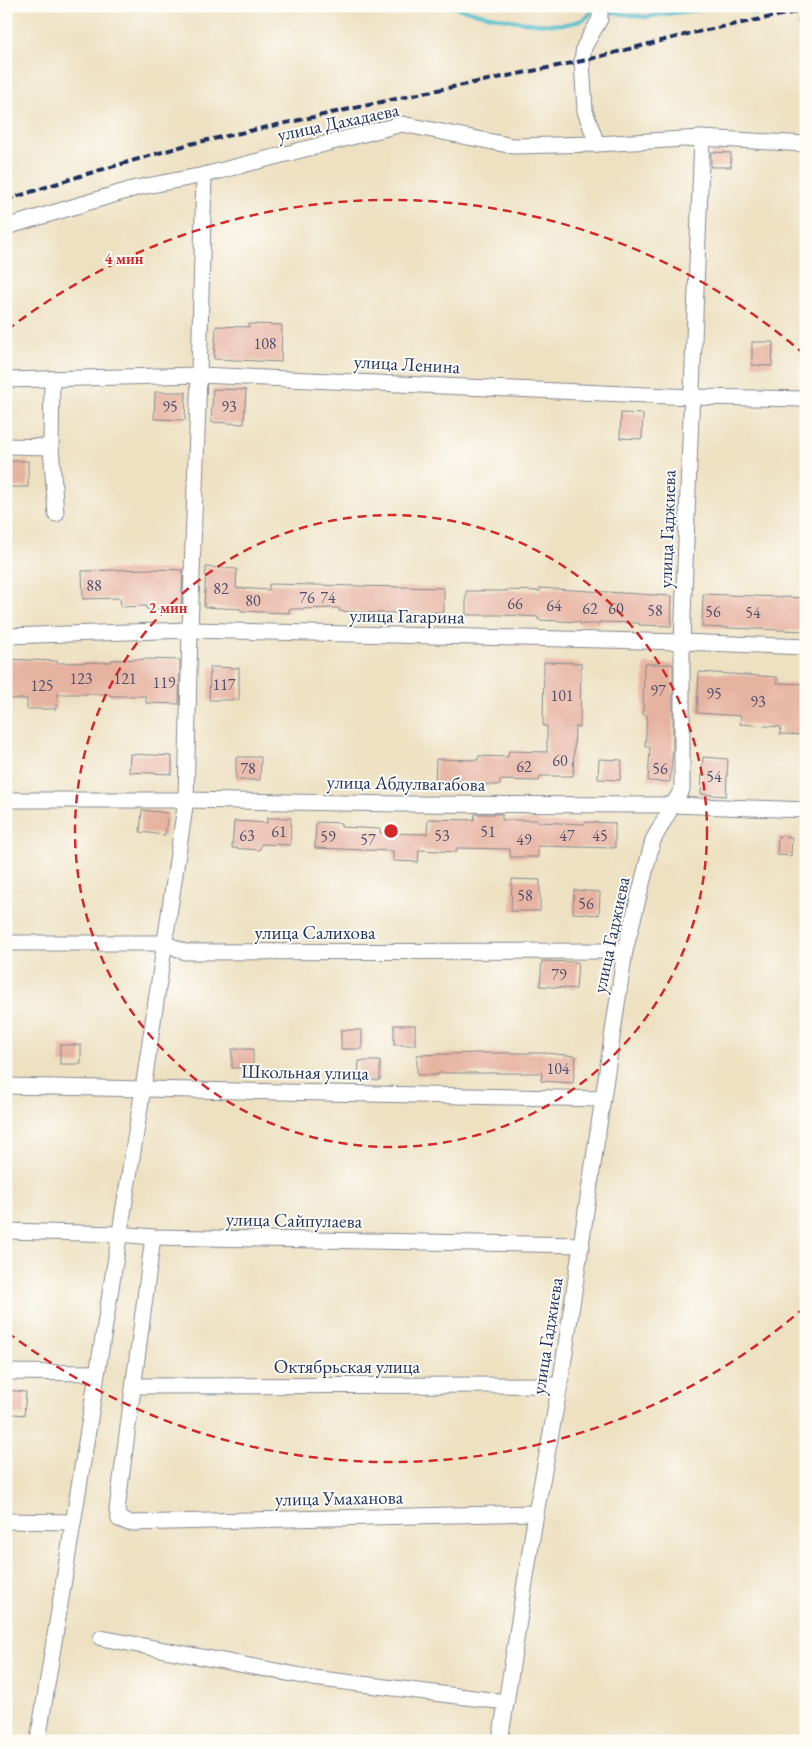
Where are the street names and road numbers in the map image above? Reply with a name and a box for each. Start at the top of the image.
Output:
street label: улица Дахадаева [275,97,402,147]
street label: улица Ленина [353,349,461,379]
street label: улица Гаджиева [652,469,682,589]
street label: улица Гагарина [349,602,465,630]
street label: улица Абдулвагабова [326,769,486,797]
street label: улица Гаджиева [586,874,636,996]
street label: улица Салихова [254,920,376,945]
street label: Школьная улица [241,1058,370,1086]
street label: улица Сайпулаева [226,1206,363,1234]
street label: улица Гаджиева [525,1275,569,1396]
street label: Октябрьская улица [274,1354,421,1379]
street label: улица Умаханова [275,1484,404,1512]

